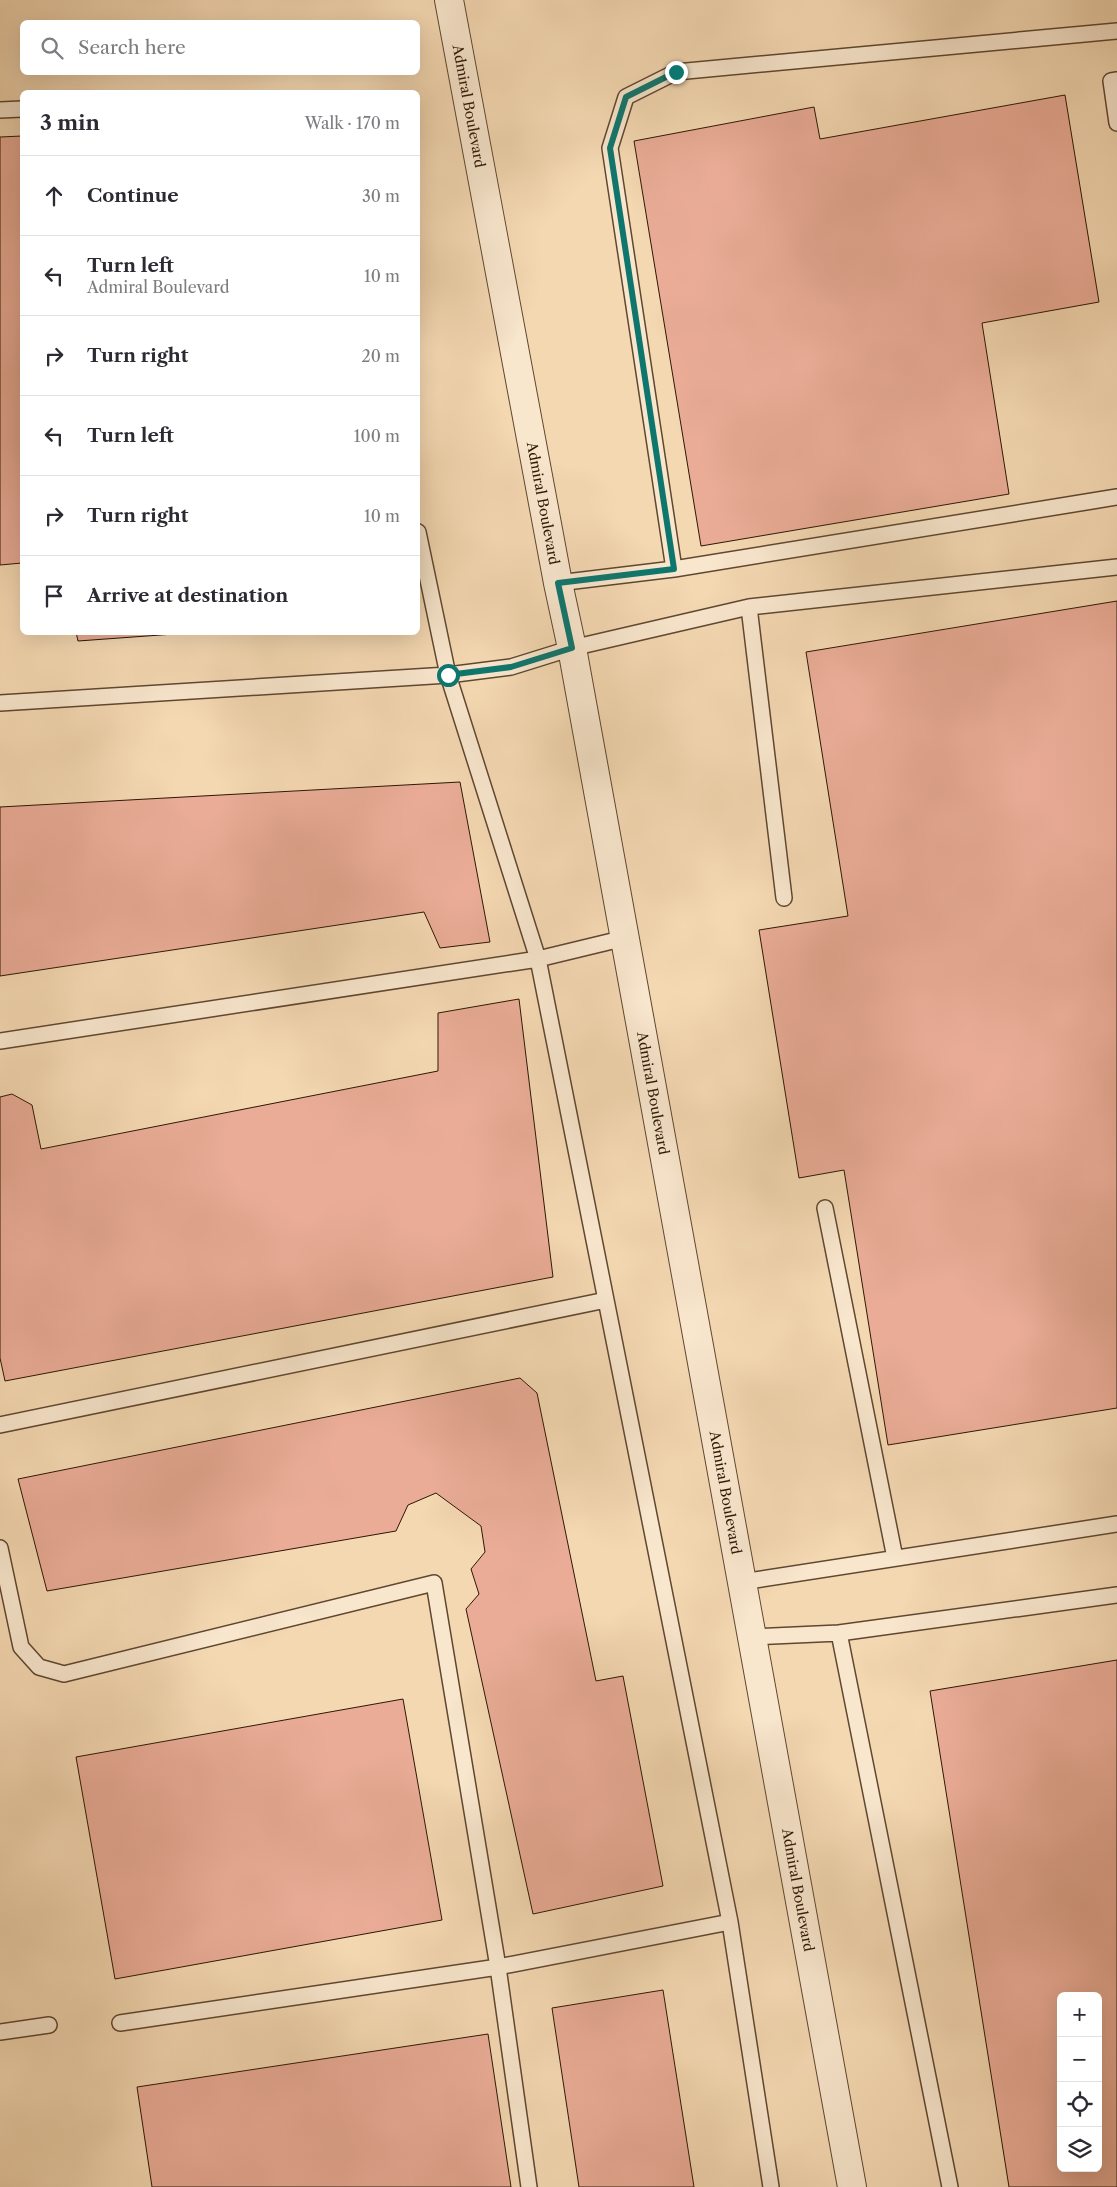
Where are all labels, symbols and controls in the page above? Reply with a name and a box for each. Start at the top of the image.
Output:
search box [20,20,420,75]
icon: search [38,34,66,62]
text: Search here [78,36,186,59]
street label: Admiral Boulevard [448,42,489,170]
route end [665,61,688,84]
text: 3 min [40,110,100,135]
text: Walk · 170 m [305,113,400,133]
icon: ahead [40,182,68,210]
text: Continue [87,184,179,207]
text: 30 m [362,186,400,206]
text: Turn left [87,254,174,277]
icon: left [40,262,68,290]
text: 10 m [364,266,400,286]
text: Admiral Boulevard [87,277,229,297]
icon: right [40,342,68,370]
text: Turn right [87,344,188,367]
text: 20 m [361,346,400,366]
icon: left [40,422,68,450]
text: Turn left [87,424,174,447]
text: 100 m [354,426,400,446]
street label: Admiral Boulevard [523,439,563,567]
icon: right [40,502,68,530]
text: Turn right [87,504,188,527]
text: 10 m [364,506,400,526]
icon: arrive [40,582,68,610]
text: Arrive at destination [87,584,288,607]
route start [437,664,460,687]
street label: Admiral Boulevard [633,1029,673,1157]
street label: Admiral Boulevard [705,1429,746,1556]
street label: Admiral Boulevard [778,1826,818,1953]
map controls [1057,1992,1102,2172]
button: + [1057,1992,1102,2037]
button: − [1057,2037,1102,2082]
button: locate [1057,2082,1102,2127]
button: layers [1057,2127,1102,2172]

